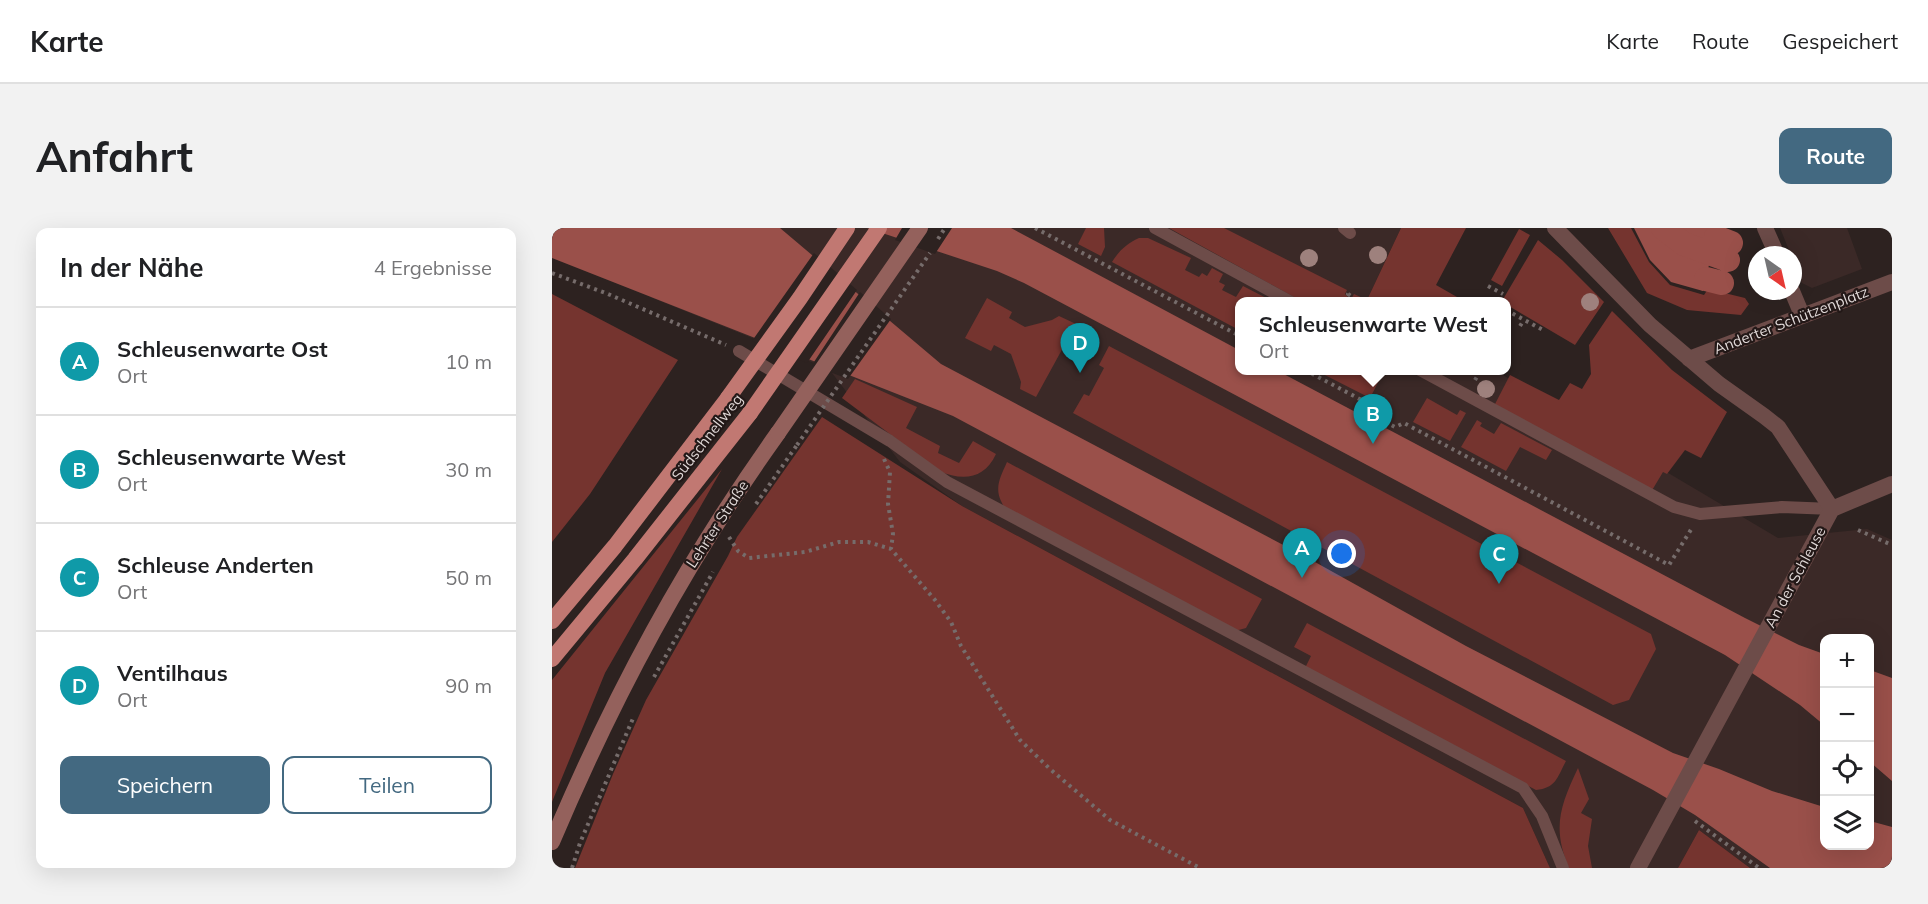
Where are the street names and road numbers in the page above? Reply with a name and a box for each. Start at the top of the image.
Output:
street label: Anderter Schützenplatz [1711,282,1871,358]
street label: Südschnellweg [667,390,747,484]
street label: Lehrter Straße [682,477,752,571]
street label: An der Schleuse [1760,523,1830,631]

